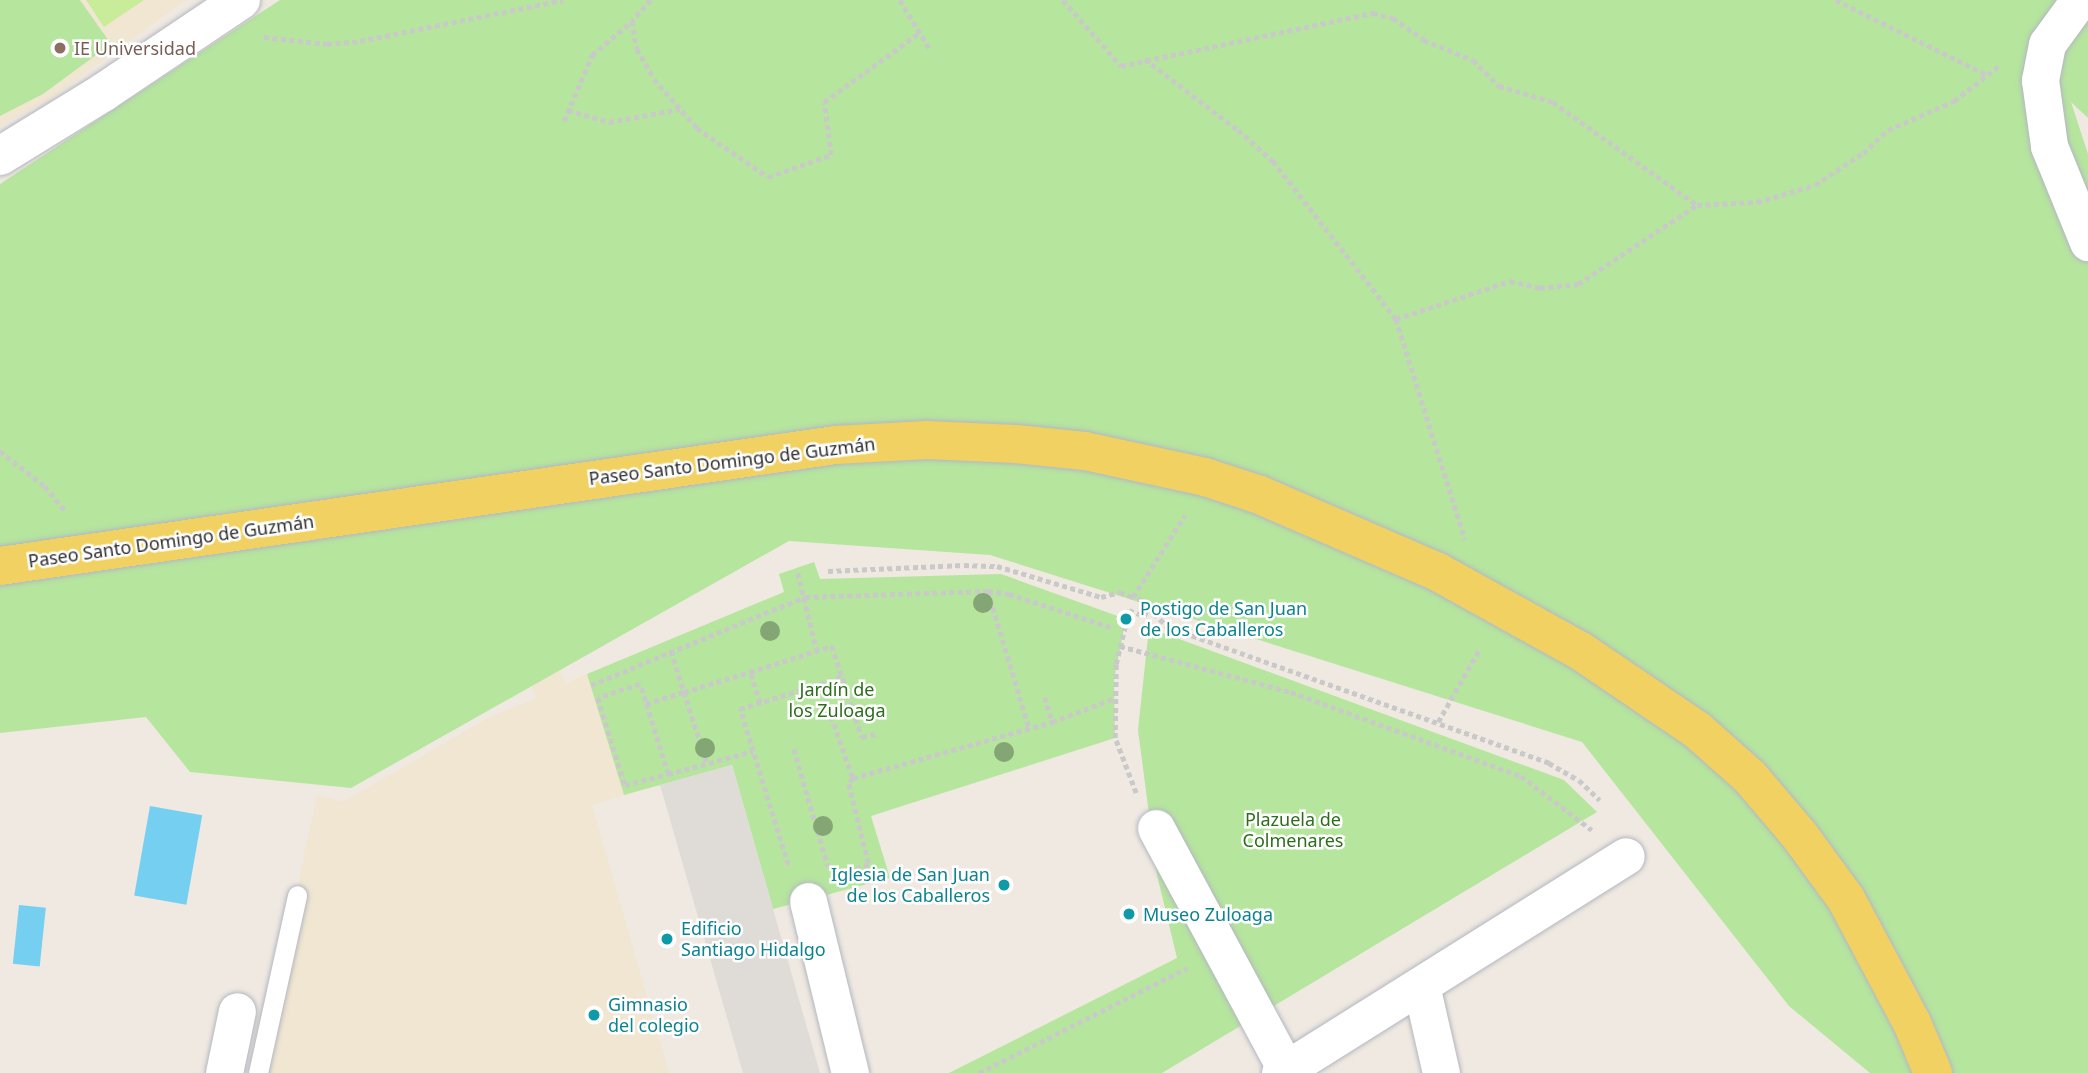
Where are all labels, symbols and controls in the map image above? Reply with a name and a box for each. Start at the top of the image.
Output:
place label: IE Universidad [74,37,196,59]
marker: IE Universidad [52,40,68,56]
street label: Paseo Santo Domingo de Guzmán [588,433,876,489]
street label: Paseo Santo Domingo de Guzmán [27,510,315,572]
place label: Postigo de San Juan de los Caballeros [1140,598,1307,640]
marker: Postigo de San Juan de los Caballeros [1118,611,1134,627]
park label: Jardín de los Zuloaga [788,679,886,722]
park label: Plazuela de Colmenares [1243,809,1343,852]
place label: Iglesia de San Juan de los Caballeros [831,864,990,906]
marker: Iglesia de San Juan de los Caballeros [996,877,1012,893]
place label: Museo Zuloaga [1143,903,1273,925]
marker: Museo Zuloaga [1121,906,1137,922]
place label: Edificio Santiago Hidalgo [681,918,826,960]
marker: Edificio Santiago Hidalgo [659,931,675,947]
place label: Gimnasio del colegio [608,994,699,1036]
marker: Gimnasio del colegio [586,1007,602,1023]

